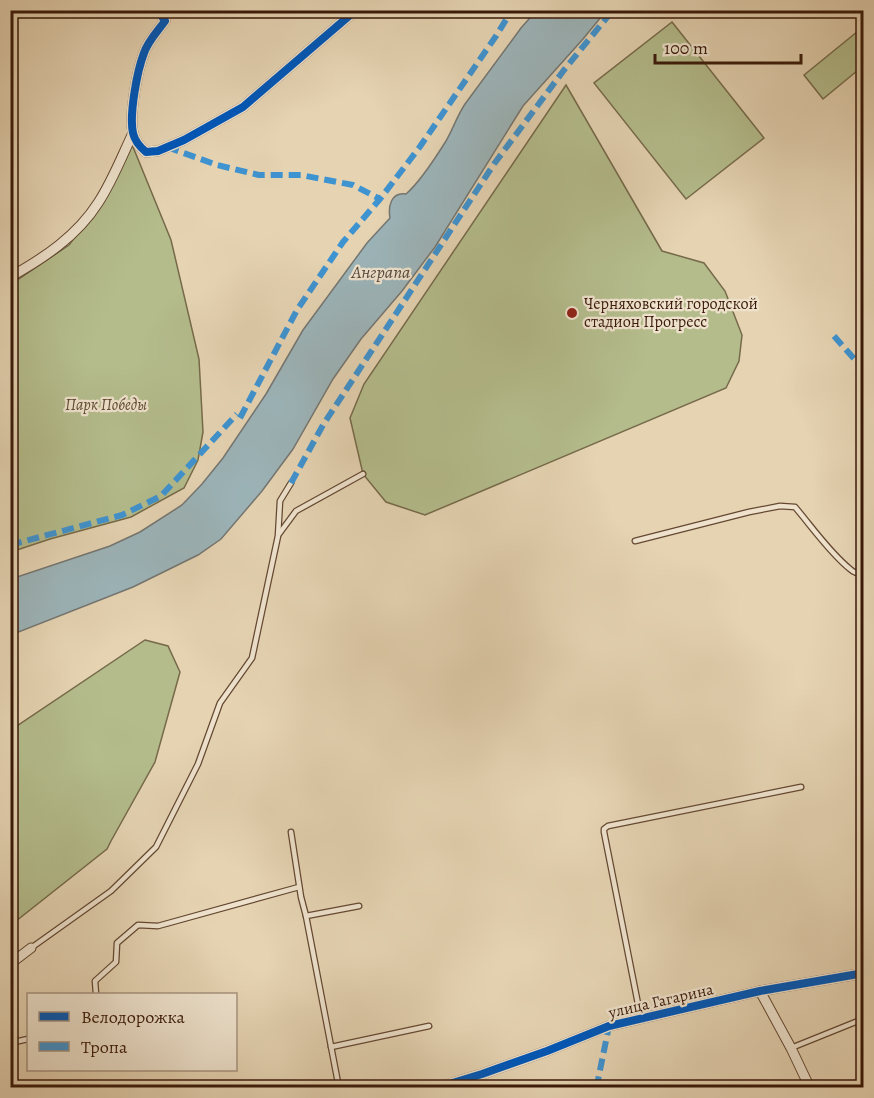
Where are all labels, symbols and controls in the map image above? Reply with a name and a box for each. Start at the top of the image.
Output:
scale bar [655,27,800,65]
text: 100 m [664,36,708,60]
water label: Анграпа [351,260,410,284]
place label: Черняховский городской стадион Прогресс [584,293,758,333]
marker: Черняховский городской стадион Прогресс [565,306,579,320]
park label: Парк Победы [65,394,147,416]
street label: улица Гагарина [605,978,716,1024]
legend [27,993,237,1071]
text: Велодорожка [81,1005,186,1029]
text: Тропа [81,1035,128,1059]

